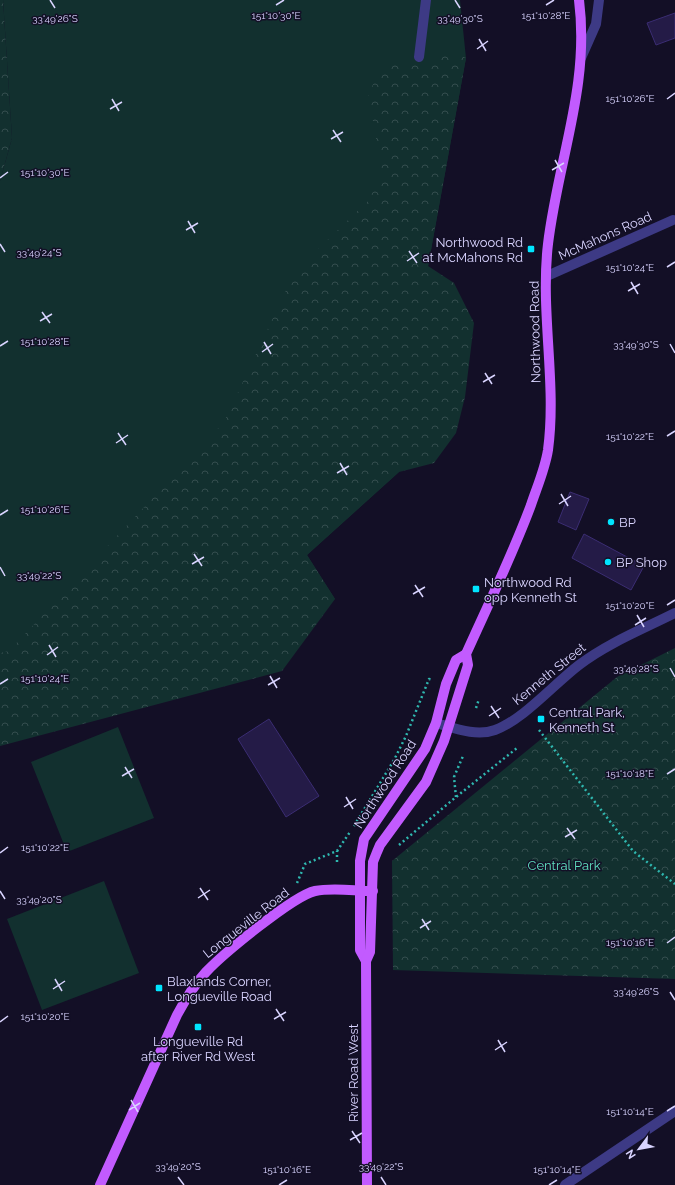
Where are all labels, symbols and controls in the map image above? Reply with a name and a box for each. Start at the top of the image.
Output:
text: 151°10'30"E [251,10,301,21]
text: 151°10'28"E [522,10,570,21]
text: 33°49'26"S [32,13,78,24]
text: 33°49'30"S [437,13,483,24]
text: 151°10'26"E [606,93,655,104]
text: 151°10'30"E [20,167,70,178]
street label: McMahons Road [556,209,654,263]
place label: Northwood Rd at McMahons Rd [423,235,523,265]
marker: Northwood Rd at McMahons Rd [526,244,536,254]
text: 33°49'24"S [17,247,61,258]
text: 151°10'24"E [606,262,654,273]
street label: Northwood Road [527,281,543,383]
text: 151°10'28"E [21,336,69,347]
text: 33°49'30"S [613,339,659,350]
text: 151°10'22"E [606,431,654,442]
text: 151°10'26"E [21,504,70,515]
place label: BP [619,515,636,530]
marker: BP [606,517,616,527]
place label: BP Shop [616,555,667,570]
marker: BP Shop [603,557,613,567]
text: 33°49'22"S [17,570,61,581]
place label: Northwood Rd opp Kenneth St [484,575,577,605]
marker: Northwood Rd opp Kenneth St [471,584,481,594]
text: 151°10'20"E [605,600,655,611]
street label: Kenneth Street [509,640,589,708]
text: 33°49'28"S [613,663,659,674]
text: 151°10'24"E [21,673,69,684]
place label: Central Park, Kenneth St [549,705,625,735]
marker: Central Park, Kenneth St [536,714,546,724]
street label: Northwood Road [351,737,419,831]
text: 151°10'18"E [606,768,654,779]
text: 151°10'22"E [21,842,69,853]
park label: Central Park [527,858,601,873]
street label: Longueville Road [200,885,292,961]
text: 33°49'20"S [16,894,62,905]
text: 151°10'16"E [606,937,654,948]
place label: Blaxlands Corner, Longueville Road [167,974,272,1004]
marker: Blaxlands Corner, Longueville Road [154,983,164,993]
text: 33°49'26"S [613,986,659,997]
text: 151°10'20"E [20,1011,70,1022]
marker: Longueville Rd after River Rd West [193,1022,203,1032]
street label: River Road West [346,1023,361,1122]
place label: Longueville Rd after River Rd West [141,1034,256,1064]
text: 151°10'14"E [606,1106,654,1117]
north arrow [619,1129,659,1169]
text: N [623,1147,639,1161]
text: 33°49'20"S [155,1161,201,1172]
text: 33°49'22"S [359,1161,403,1172]
text: 151°10'16"E [263,1164,311,1175]
text: 151°10'14"E [533,1164,581,1175]

